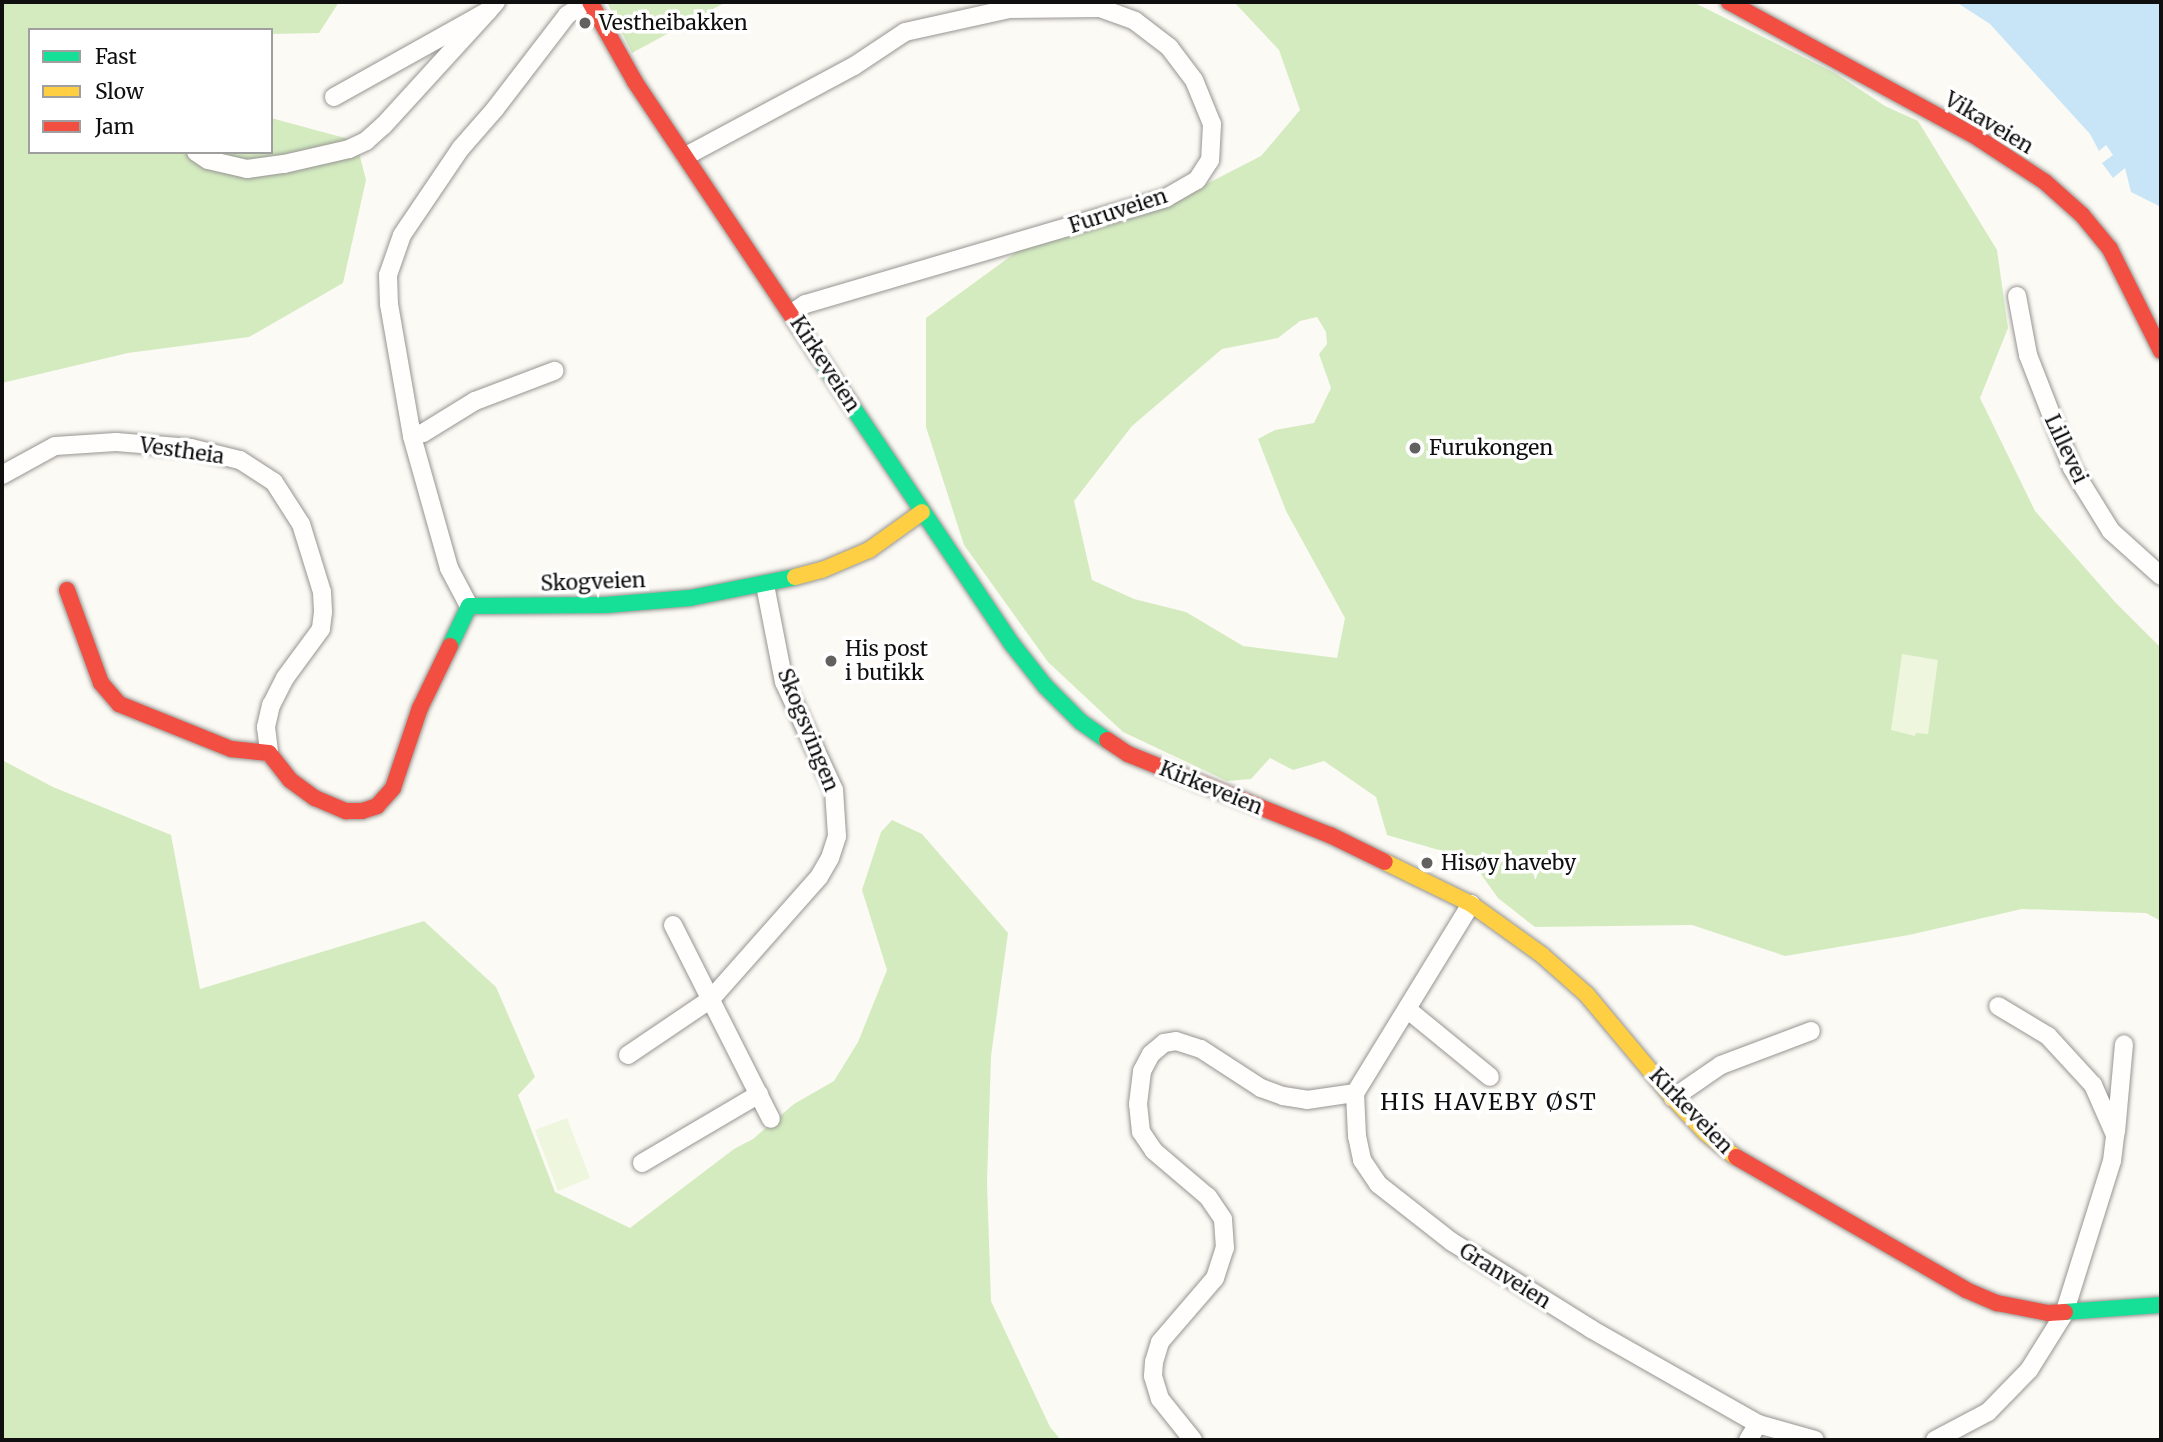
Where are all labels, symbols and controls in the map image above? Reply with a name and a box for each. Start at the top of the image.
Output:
place label: Vestheibakken [599,10,748,36]
marker: Vestheibakken [577,15,593,31]
legend [28,28,273,154]
text: Fast [95,43,137,70]
text: Slow [95,78,144,105]
street label: Vikaveien [1940,87,2038,159]
text: Jam [95,113,134,140]
street label: Furuveien [1066,183,1170,239]
street label: Kirkeveien [785,311,865,417]
street label: Lillevei [2039,410,2093,488]
street label: Vestheia [138,433,226,469]
place label: Furukongen [1429,435,1553,461]
marker: Furukongen [1407,440,1423,456]
street label: Skogveien [540,568,646,596]
place label: His post i butikk [845,636,928,686]
marker: His post i butikk [823,653,839,669]
street label: Skogsvingen [772,665,844,795]
street label: Kirkeveien [1156,756,1266,820]
place label: Hisøy haveby [1441,850,1576,876]
marker: Hisøy haveby [1419,855,1435,871]
street label: Kirkeveien [1644,1063,1738,1159]
district label: HIS HAVEBY ØST [1382,1088,1596,1116]
street label: Granveien [1455,1238,1555,1314]

